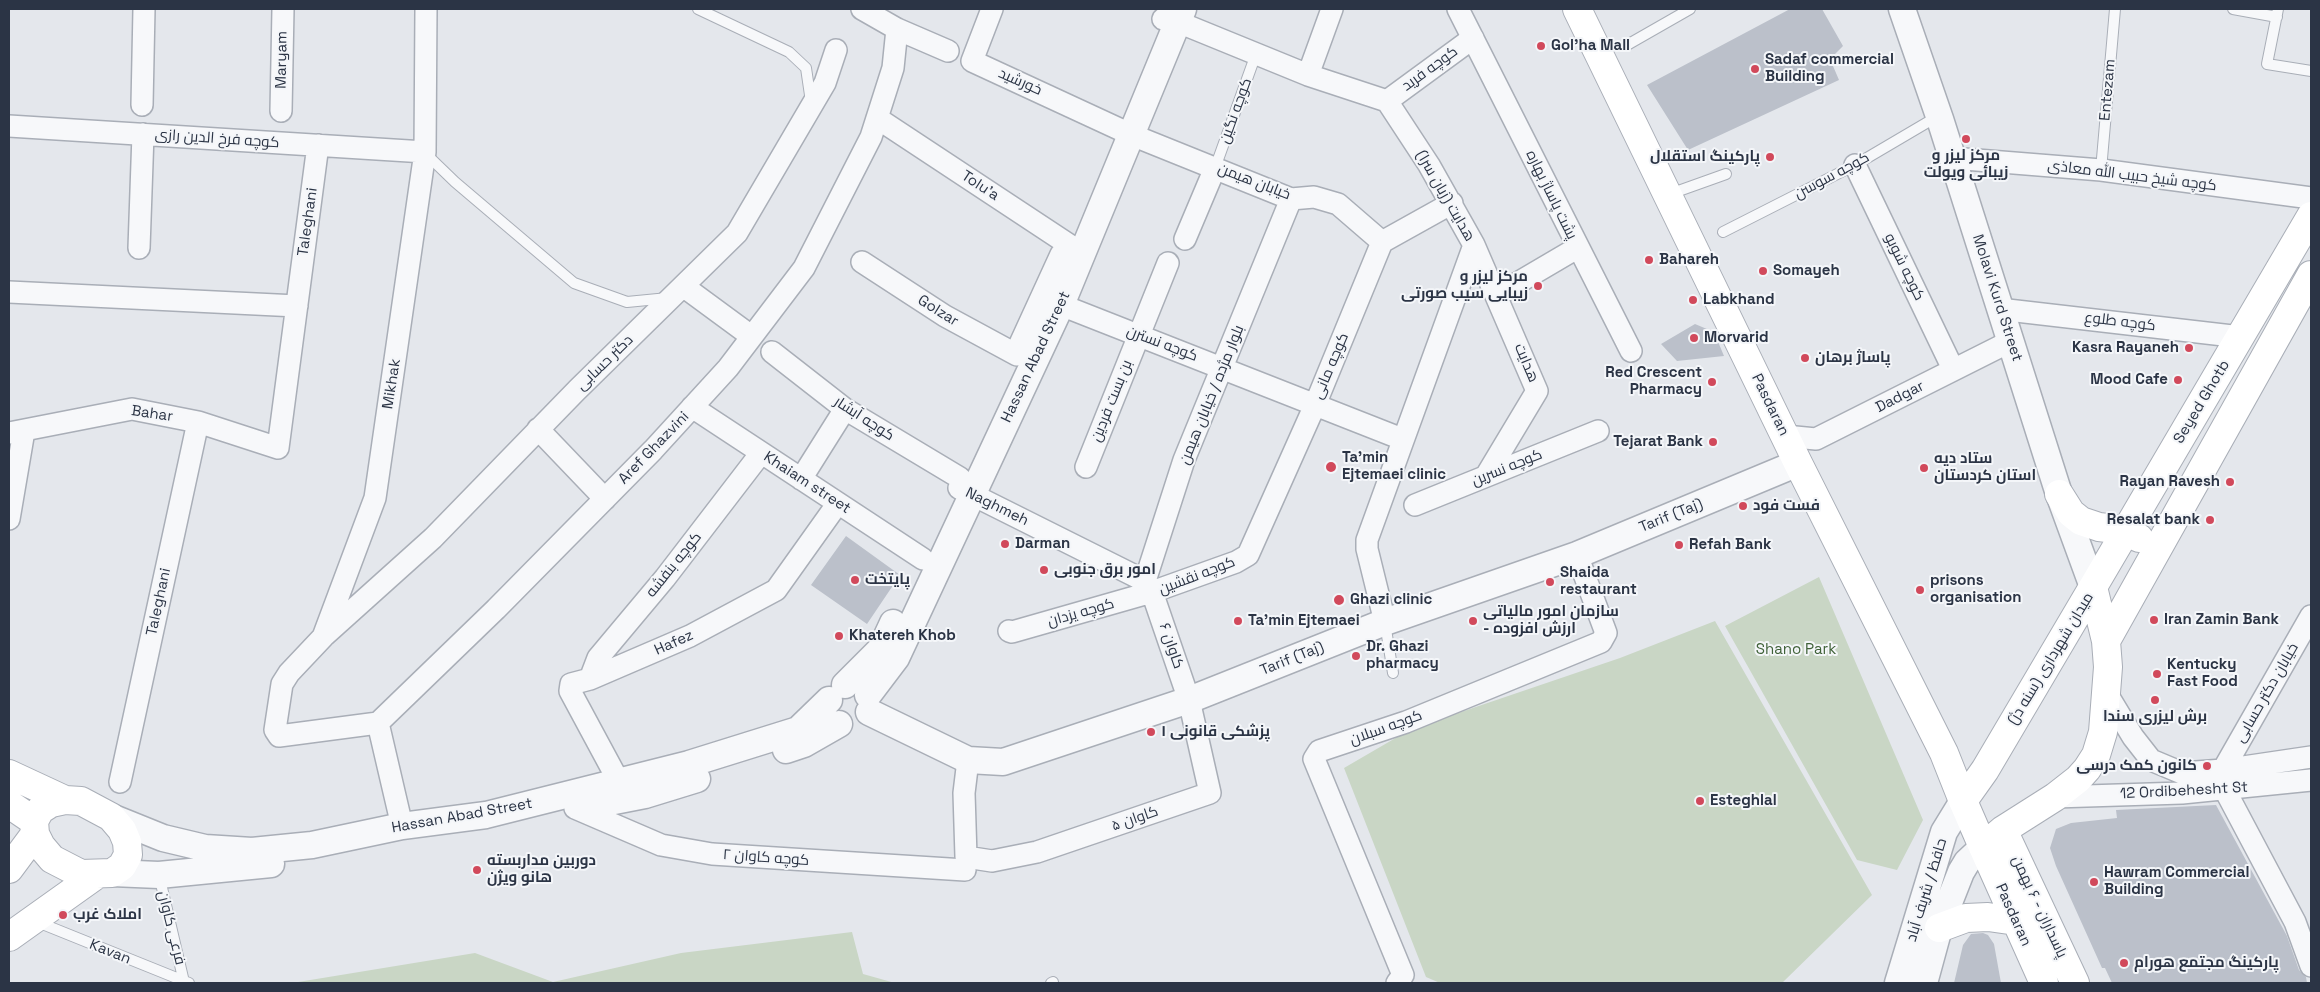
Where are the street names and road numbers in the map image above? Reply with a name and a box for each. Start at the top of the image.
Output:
street label: Maryam [272,31,292,89]
street label: کوچه فرید [1399,43,1461,95]
street label: Entezam [2096,58,2120,122]
street label: خورشید [995,64,1045,100]
street label: کوچه نگین [1216,76,1256,146]
street label: کوچه فرخ الدین رازی [154,126,280,152]
street label: هدایت (زبان سرا) [1412,147,1478,245]
street label: پشت پاساژ بهاره [1522,147,1580,243]
street label: کوچه سوسن [1791,149,1873,203]
street label: کوچه شیخ حبیب الله معاذی [2046,157,2218,195]
street label: خیابان هیمن [1215,160,1293,204]
street label: Tolu'a [958,167,1002,205]
street label: Taleghani [294,187,322,257]
street label: کوچه شوبو [1880,230,1928,304]
street label: Molavi Kurd Street [1968,232,2026,364]
street label: Hassan Abad Street [998,289,1074,425]
street label: Golzar [914,291,962,331]
street label: کوچه طلوع [2083,309,2157,335]
street label: کوچه نسترن [1124,322,1200,366]
street label: بلوار مژده / خیابان هیمن [1176,323,1248,467]
street label: کوچه مانی [1309,330,1353,402]
street label: دکتر حسابی [573,331,637,395]
street label: هدایت [1510,341,1542,385]
street label: بن بست فردین [1087,357,1137,445]
street label: Seyed Ghotb [2170,357,2234,447]
street label: Mikhak [379,358,405,410]
street label: Pasdaran [1747,371,1793,439]
street label: Dadgar [1873,377,1927,417]
street label: کوچه آبشار [830,393,898,445]
street label: Bahar [130,402,174,426]
street label: Aref Ghazvini [615,408,693,488]
street label: کوچه نسرین [1469,446,1545,490]
street label: Khaiam street [760,448,854,518]
street label: Naghmeh [962,484,1032,530]
street label: Tarif (Taj) [1637,495,1705,537]
street label: کوچه بنفشه [642,529,706,601]
street label: کوچه نقشین [1156,553,1238,599]
street label: Taleghani [143,566,175,638]
street label: میدان شهرداری (سنه دژ) [2004,590,2098,728]
street label: کوچه یزدان [1046,595,1116,631]
street label: کاوان ۶ [1155,621,1187,671]
street label: Hafez [652,627,696,659]
street label: Tarif (Taj) [1258,638,1326,680]
street label: خیابان دکتر حسابی [2231,640,2303,746]
street label: کوچه سبلان [1347,707,1425,749]
street label: 12 Ordibehesht St [2119,779,2249,803]
street label: Hassan Abad Street [390,795,534,837]
street label: کاوان ۵ [1109,803,1161,835]
street label: حافظ / شریف آباد [1903,836,1951,944]
street label: کوچه کاوان ۲ [722,846,810,870]
street label: پاسداران - ۶ بهمن [2007,853,2071,961]
street label: Pasdaran [1991,881,2035,949]
street label: فرعی کاوان [153,889,189,967]
street label: Kavan [87,936,133,968]

